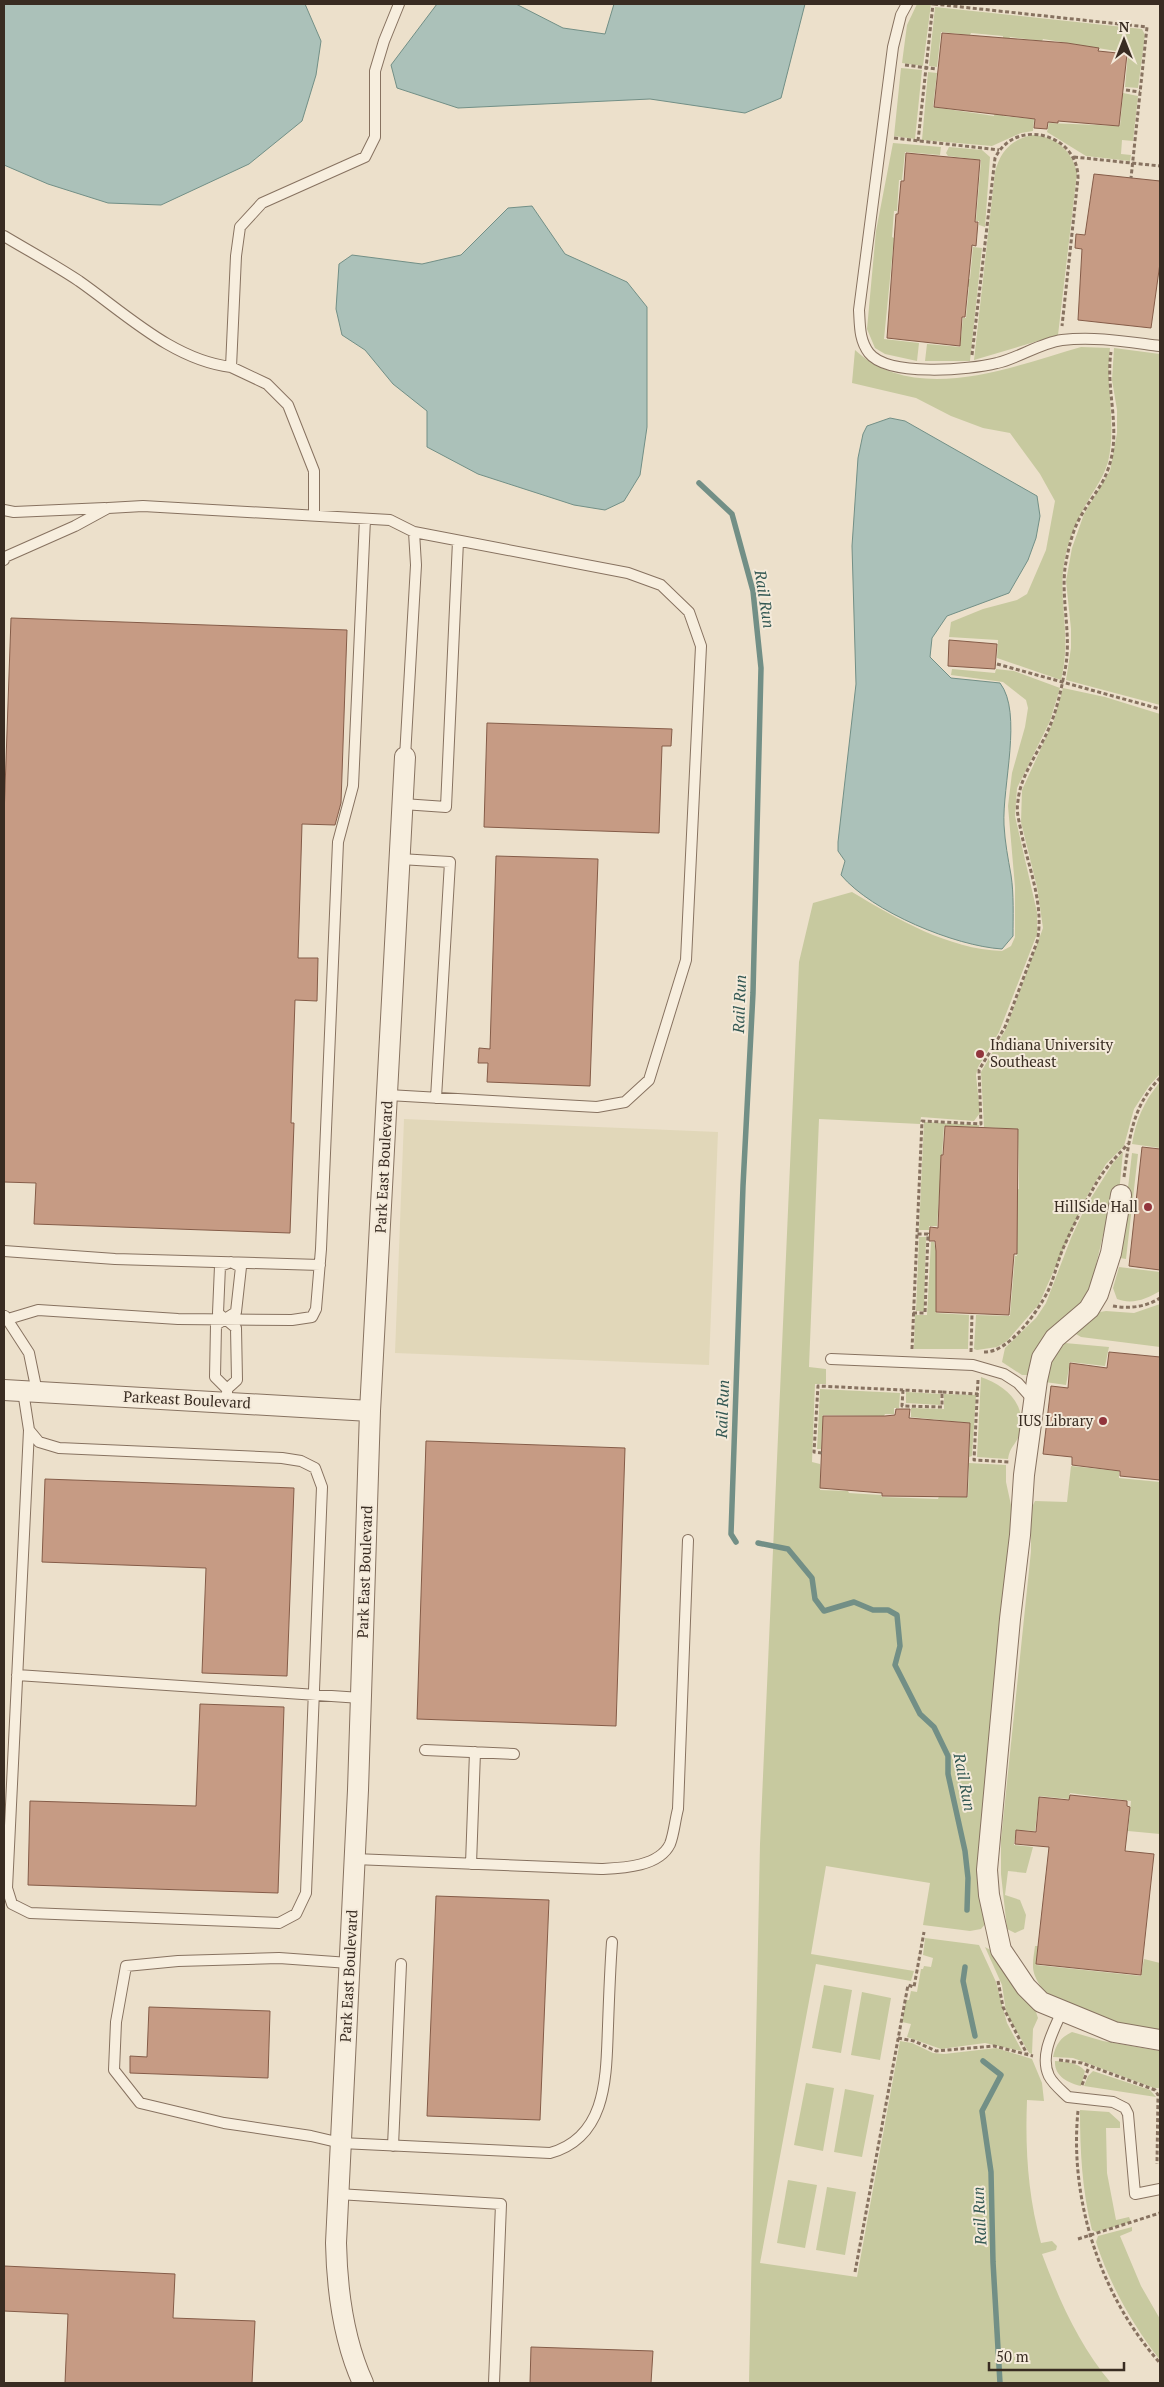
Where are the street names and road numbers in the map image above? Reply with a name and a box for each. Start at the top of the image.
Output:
street label: Park East Boulevard [370,1100,396,1234]
street label: Parkeast Boulevard [123,1386,251,1412]
street label: Park East Boulevard [352,1505,376,1639]
street label: Park East Boulevard [335,1909,361,2043]

